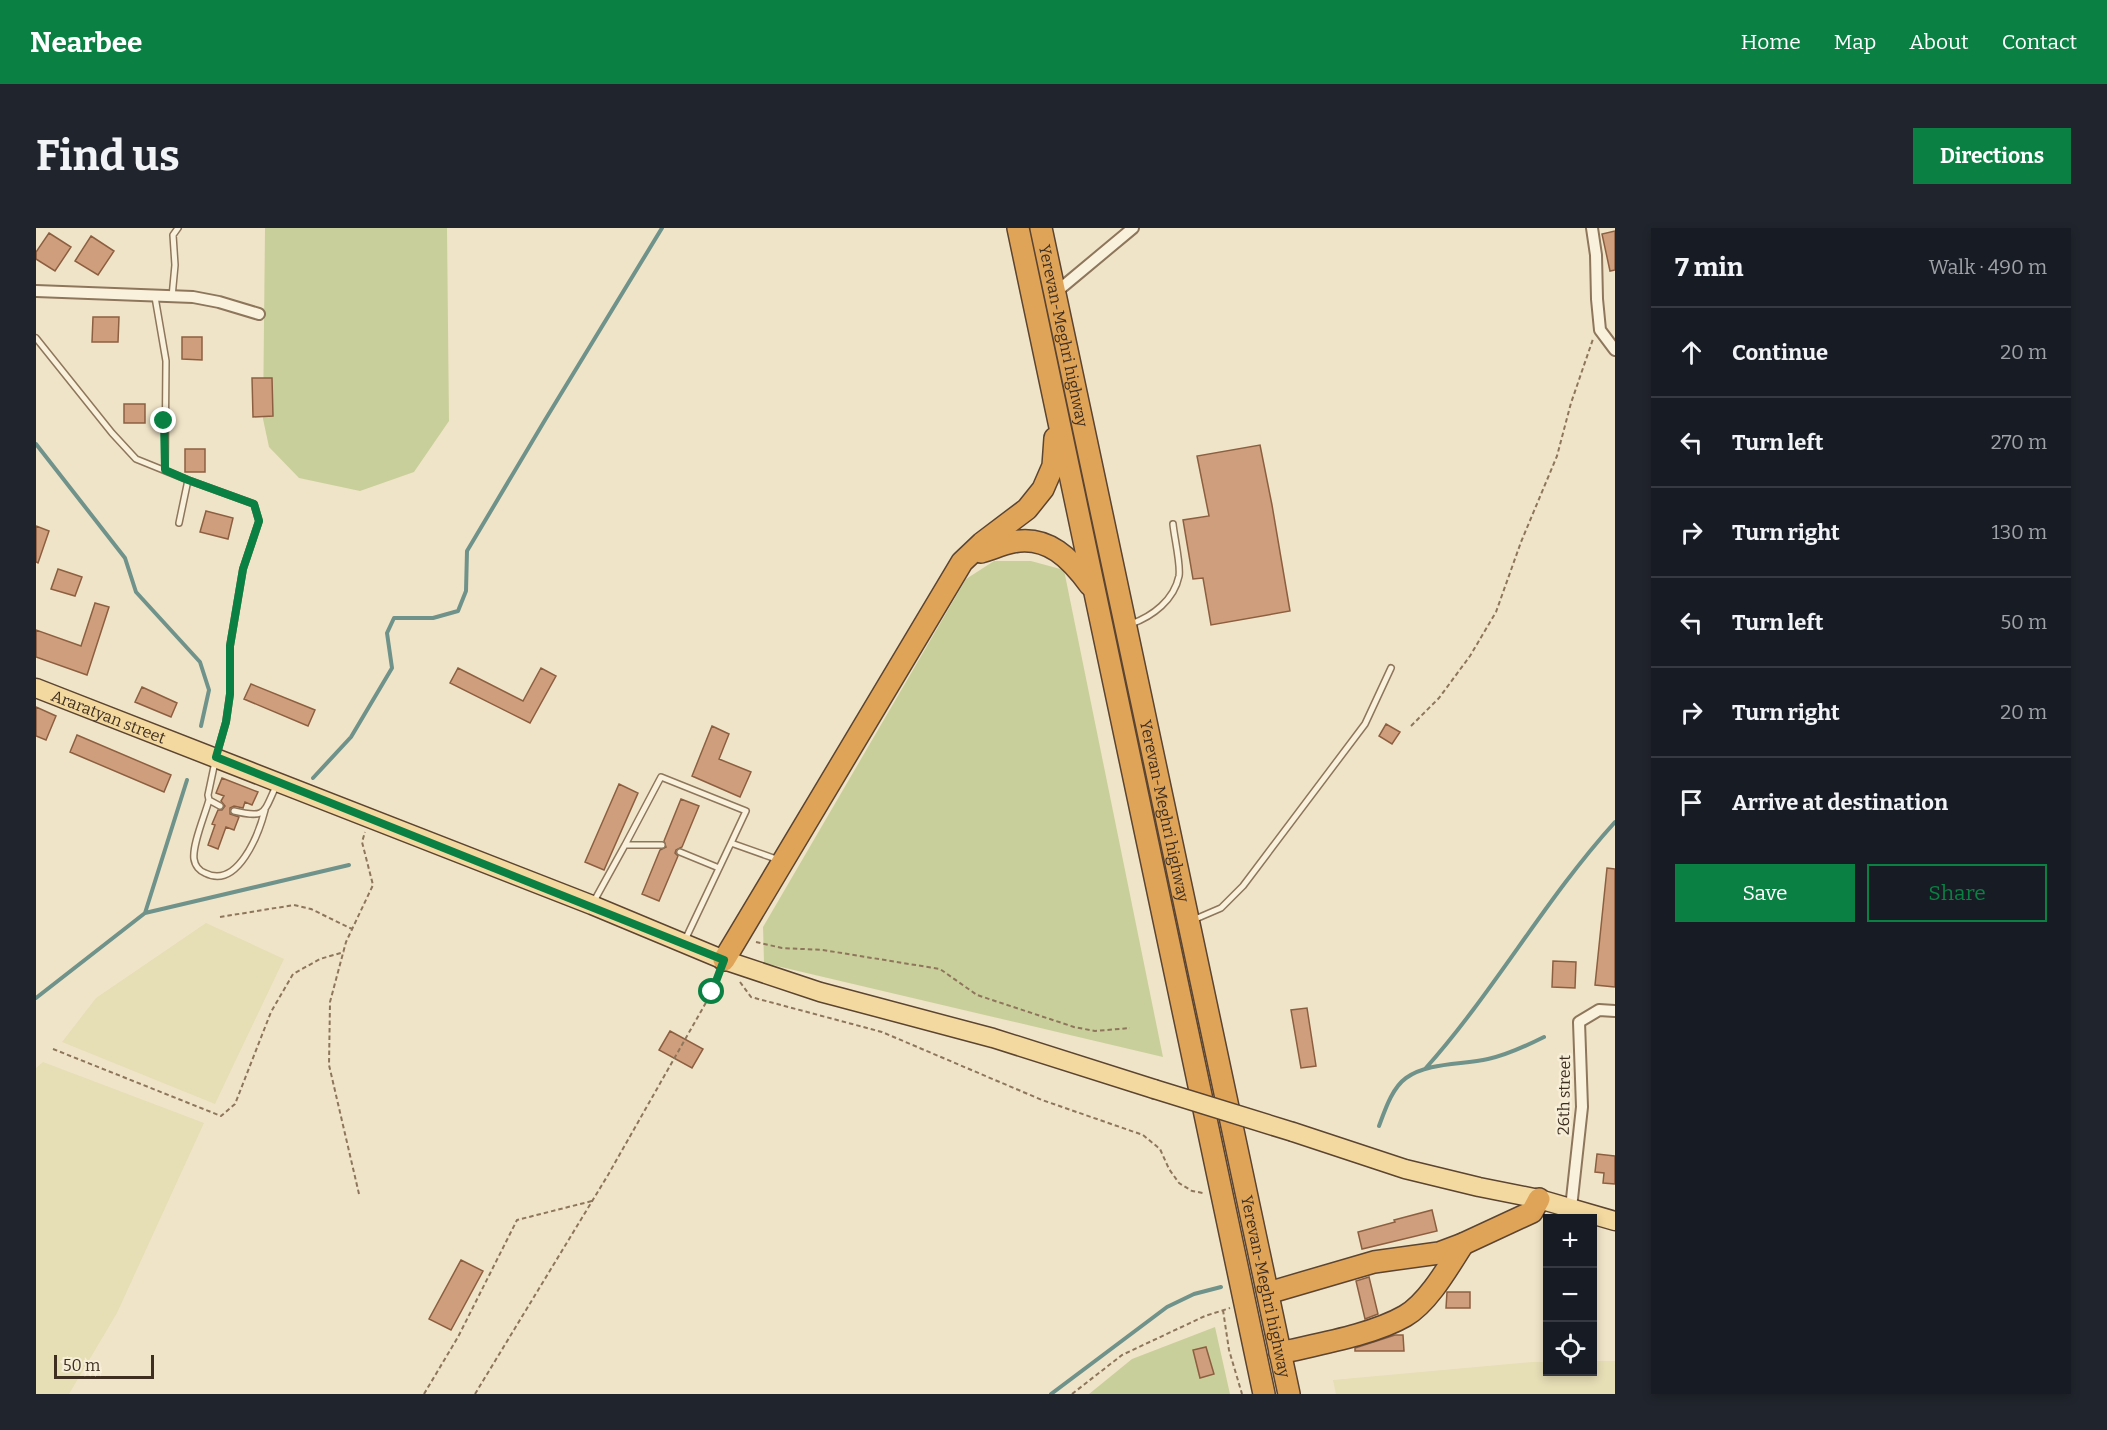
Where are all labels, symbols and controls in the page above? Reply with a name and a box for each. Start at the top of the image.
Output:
text: Nearbee [30,26,142,59]
text: Home [1741,29,1801,55]
text: Map [1834,29,1876,55]
text: About [1909,29,1969,55]
text: Contact [2002,29,2077,55]
button: Directions [1913,128,2071,184]
text: Find us [36,131,180,181]
street label: Yerevan-Meghri highway [1035,243,1093,429]
text: 7 min [1675,252,1743,283]
text: Walk · 490 m [1929,255,2047,279]
icon: ahead [1675,336,1708,369]
text: Continue [1732,339,1828,366]
text: 20 m [2000,340,2047,364]
route end [150,407,176,433]
icon: left [1675,426,1708,459]
text: Turn left [1732,429,1824,456]
text: 270 m [1991,430,2047,454]
icon: right [1675,516,1708,549]
text: Turn right [1732,519,1840,546]
text: 130 m [1992,520,2047,544]
icon: left [1675,606,1708,639]
text: Turn left [1732,609,1824,636]
text: 50 m [2000,610,2047,634]
street label: Araratyan street [49,685,169,747]
icon: right [1675,696,1708,729]
text: Turn right [1732,699,1840,726]
text: 20 m [2000,700,2047,724]
street label: Yerevan-Meghri highway [1136,718,1194,904]
icon: arrive [1675,786,1708,819]
text: Arrive at destination [1732,789,1948,816]
button: Save [1675,864,1855,922]
button: Share [1867,864,2047,922]
route start [698,978,724,1004]
street label: 26th street [1554,1054,1574,1135]
street label: Yerevan-Meghri highway [1237,1193,1295,1380]
map controls [1543,1214,1597,1376]
button: + [1543,1214,1597,1268]
button: − [1543,1268,1597,1322]
button: locate [1543,1322,1597,1376]
scale bar [54,1352,154,1380]
text: 50 m [63,1356,100,1375]

